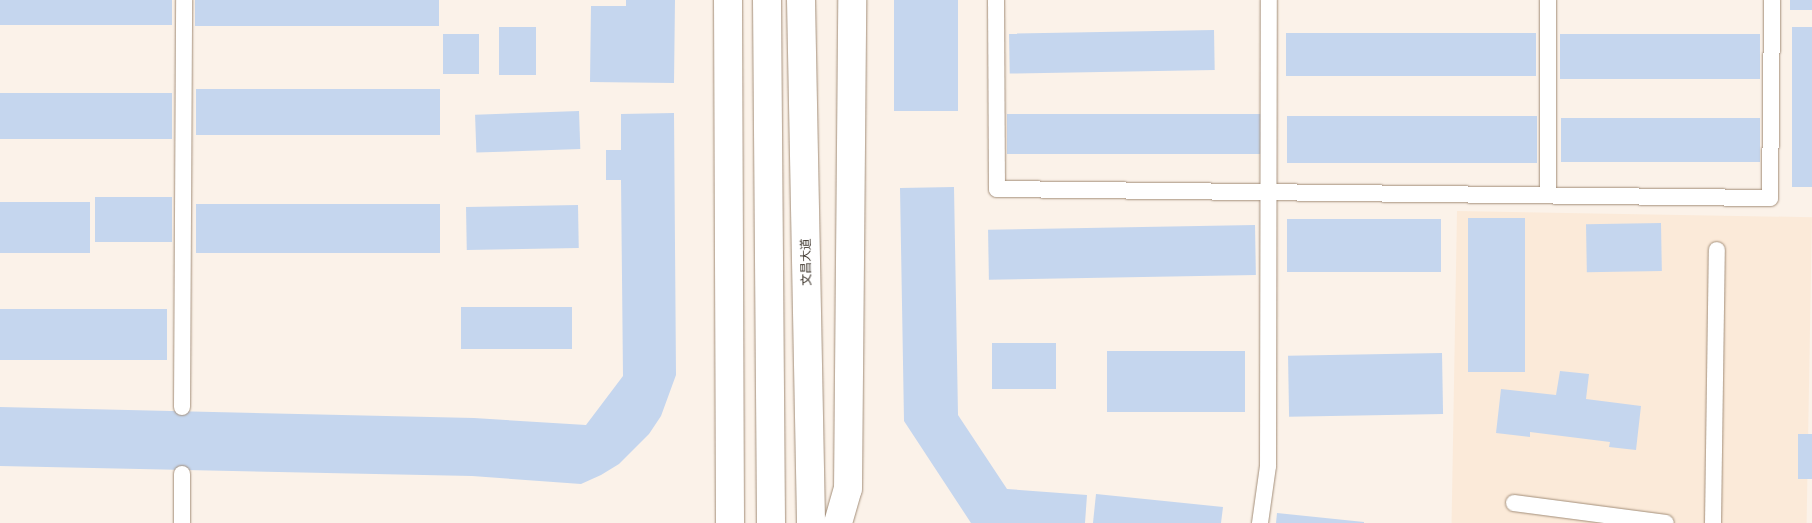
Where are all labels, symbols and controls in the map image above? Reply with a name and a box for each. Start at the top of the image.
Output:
street label: 文昌大道 [798,238,814,286]

